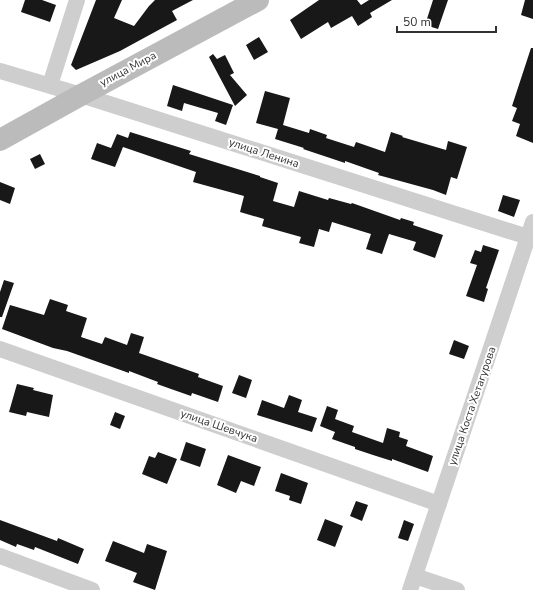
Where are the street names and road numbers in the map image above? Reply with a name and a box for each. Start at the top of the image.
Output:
street label: улица Мира [97,48,159,90]
street label: улица Ленина [227,135,301,171]
street label: улица Коста Хетагурова [445,345,499,467]
street label: улица Шевчука [178,406,260,446]

